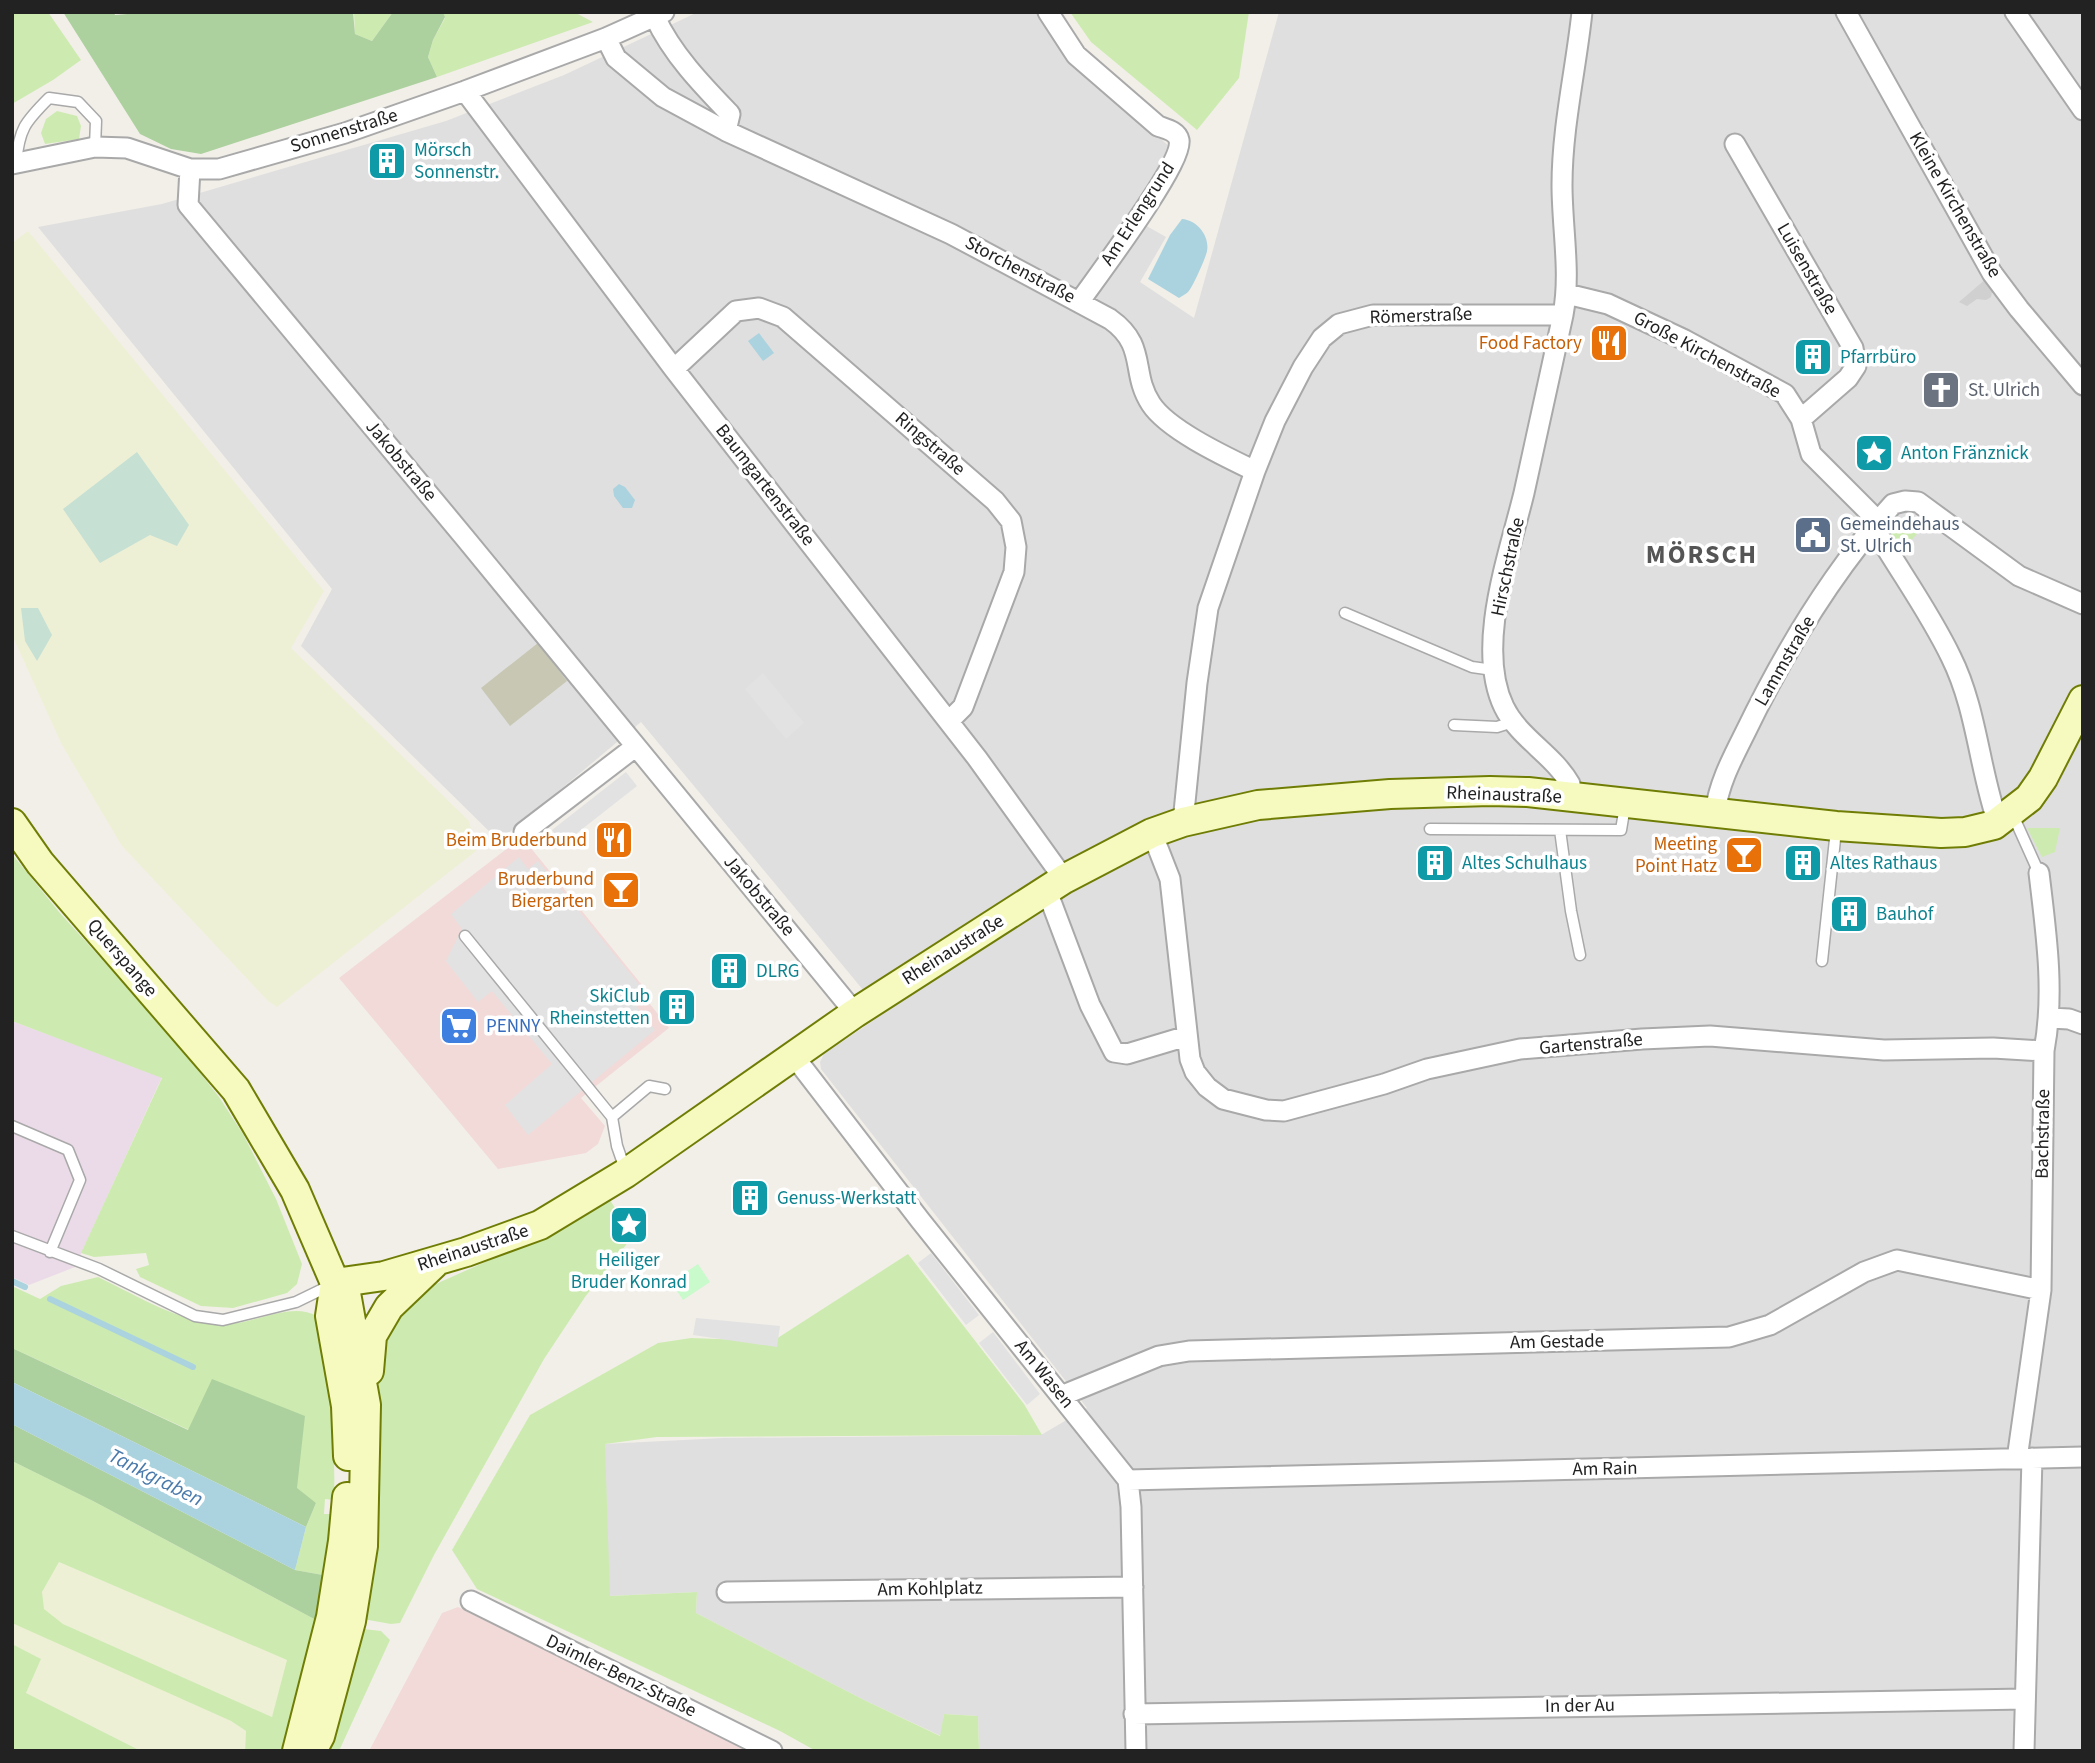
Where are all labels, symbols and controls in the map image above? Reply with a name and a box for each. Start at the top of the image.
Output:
street label: Sonnenstraße [287,102,401,160]
street label: Kleine Kirchenstraße [1902,127,2008,283]
place label: Mörsch Sonnenstr. [414,137,499,186]
building icon: Mörsch Sonnenstr. [366,140,408,182]
street label: Am Erlengrund [1094,157,1182,271]
street label: Luisenstraße [1770,218,1844,320]
street label: Storchenstraße [960,230,1080,310]
street label: Römerstraße [1369,301,1473,331]
street label: Große Kirchenstraße [1628,305,1786,405]
restaurant icon: Food Factory [1588,322,1630,364]
place label: Food Factory [1479,330,1582,357]
building icon: Pfarrbüro [1792,336,1834,378]
place label: Pfarrbüro [1840,344,1916,371]
church icon: St. Ulrich [1920,369,1962,411]
place label: St. Ulrich [1968,377,2040,404]
street label: Ringstraße [889,406,971,482]
street label: Jakobstraße [359,415,443,507]
street label: Baumgartenstraße [709,418,821,552]
place icon: Anton Fränznick [1853,432,1895,474]
place label: Anton Fränznick [1901,440,2029,467]
place label: Gemeindehaus St. Ulrich [1840,511,1960,560]
public building icon: Gemeindehaus St. Ulrich [1792,514,1834,556]
street label: Hirschstraße [1484,515,1532,619]
district label: MÖRSCH [1646,536,1758,573]
street label: Lammstraße [1748,611,1822,711]
street label: Rheinaustraße [1446,779,1562,811]
restaurant icon: Beim Bruderbund [593,819,635,861]
place label: Beim Bruderbund [446,827,587,854]
place label: Meeting Point Hatz [1635,831,1717,880]
bar icon: Meeting Point Hatz [1723,834,1765,876]
building icon: Altes Schulhaus [1414,842,1456,884]
building icon: Altes Rathaus [1782,842,1824,884]
street label: Jakobstraße [717,850,801,942]
place label: Altes Schulhaus [1462,850,1587,877]
place label: Altes Rathaus [1830,850,1937,877]
place label: Bruderbund Biergarten [498,866,594,915]
bar icon: Bruderbund Biergarten [600,869,642,911]
building icon: Bauhof [1828,893,1870,935]
place label: Bauhof [1876,901,1935,928]
street label: Rheinaustraße [897,908,1009,992]
street label: Querspange [80,913,164,1003]
building icon: DLRG [708,950,750,992]
place label: DLRG [756,958,799,985]
place label: SkiClub Rheinstetten [549,983,650,1032]
building icon: SkiClub Rheinstetten [656,986,698,1028]
supermarket icon: PENNY [438,1005,480,1047]
place label: PENNY [486,1013,541,1040]
street label: Gartenstraße [1538,1026,1644,1062]
street label: Bachstraße [2029,1089,2057,1179]
building icon: Genuss-Werkstatt [729,1177,771,1219]
place label: Genuss-Werkstatt [777,1185,917,1212]
place icon: Heiliger Bruder Konrad [608,1204,650,1246]
street label: Rheinaustraße [414,1217,532,1279]
place label: Heiliger Bruder Konrad [571,1247,687,1296]
street label: Am Gestade [1510,1328,1604,1356]
street label: Am Wasen [1008,1334,1080,1414]
water label: Tankgraben [103,1440,209,1514]
street label: Am Rain [1572,1455,1638,1483]
street label: Am Kohlplatz [877,1575,983,1603]
street label: Daimler-Benz-Straße [541,1628,701,1724]
street label: In der Au [1545,1692,1615,1720]

